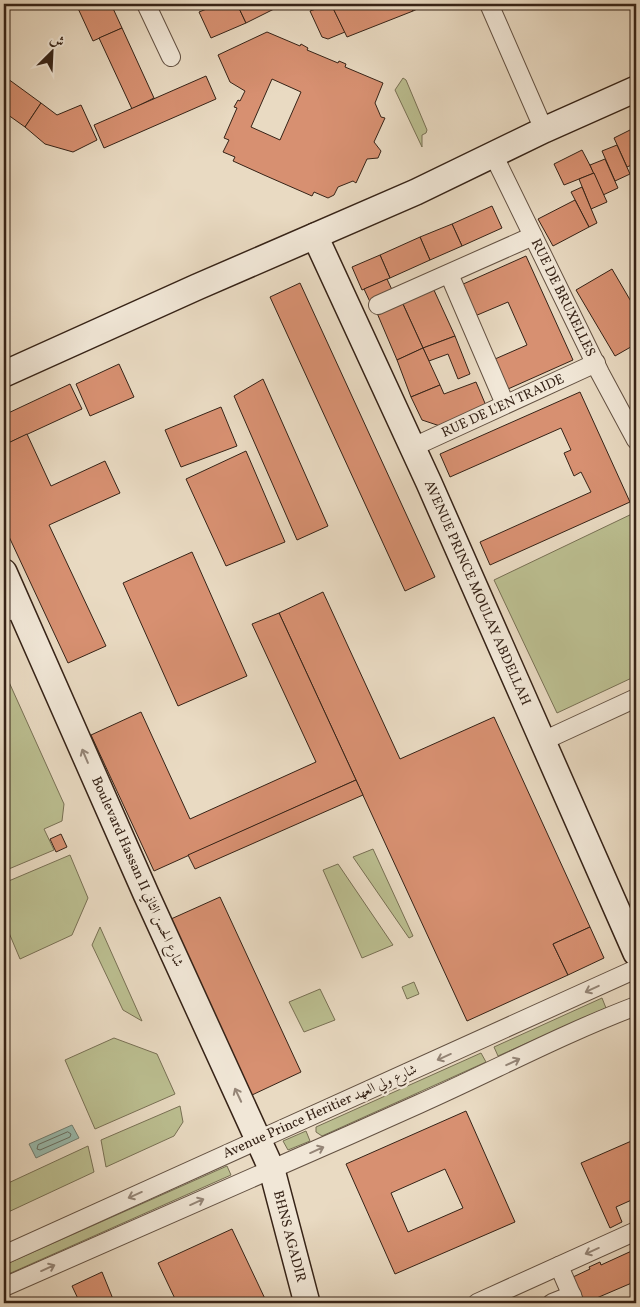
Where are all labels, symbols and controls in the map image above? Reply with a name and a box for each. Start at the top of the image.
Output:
north arrow [28,28,78,78]
text: ش [46,30,67,53]
street label: RUE DE BRUXELLES [526,236,600,360]
street label: RUE DE L'EN TRAIDE [438,369,567,442]
street label: AVENUE PRINCE MOULAY ABDELLAH [419,477,535,708]
one-way arrow [79,749,89,764]
street label: Boulevard Hassan II شارع الحسن الثاني [85,774,188,971]
one-way arrow [585,984,600,994]
one-way arrow [437,1052,452,1062]
one-way arrow [505,1057,520,1066]
street label: Avenue Prince Heritier شارع ولي العهد [220,1060,421,1164]
one-way arrow [233,1088,243,1103]
one-way arrow [309,1145,324,1155]
street label: BHNS AGADIR [268,1188,311,1285]
one-way arrow [128,1191,143,1201]
one-way arrow [189,1197,204,1207]
one-way arrow [585,1247,600,1257]
one-way arrow [40,1262,55,1272]

